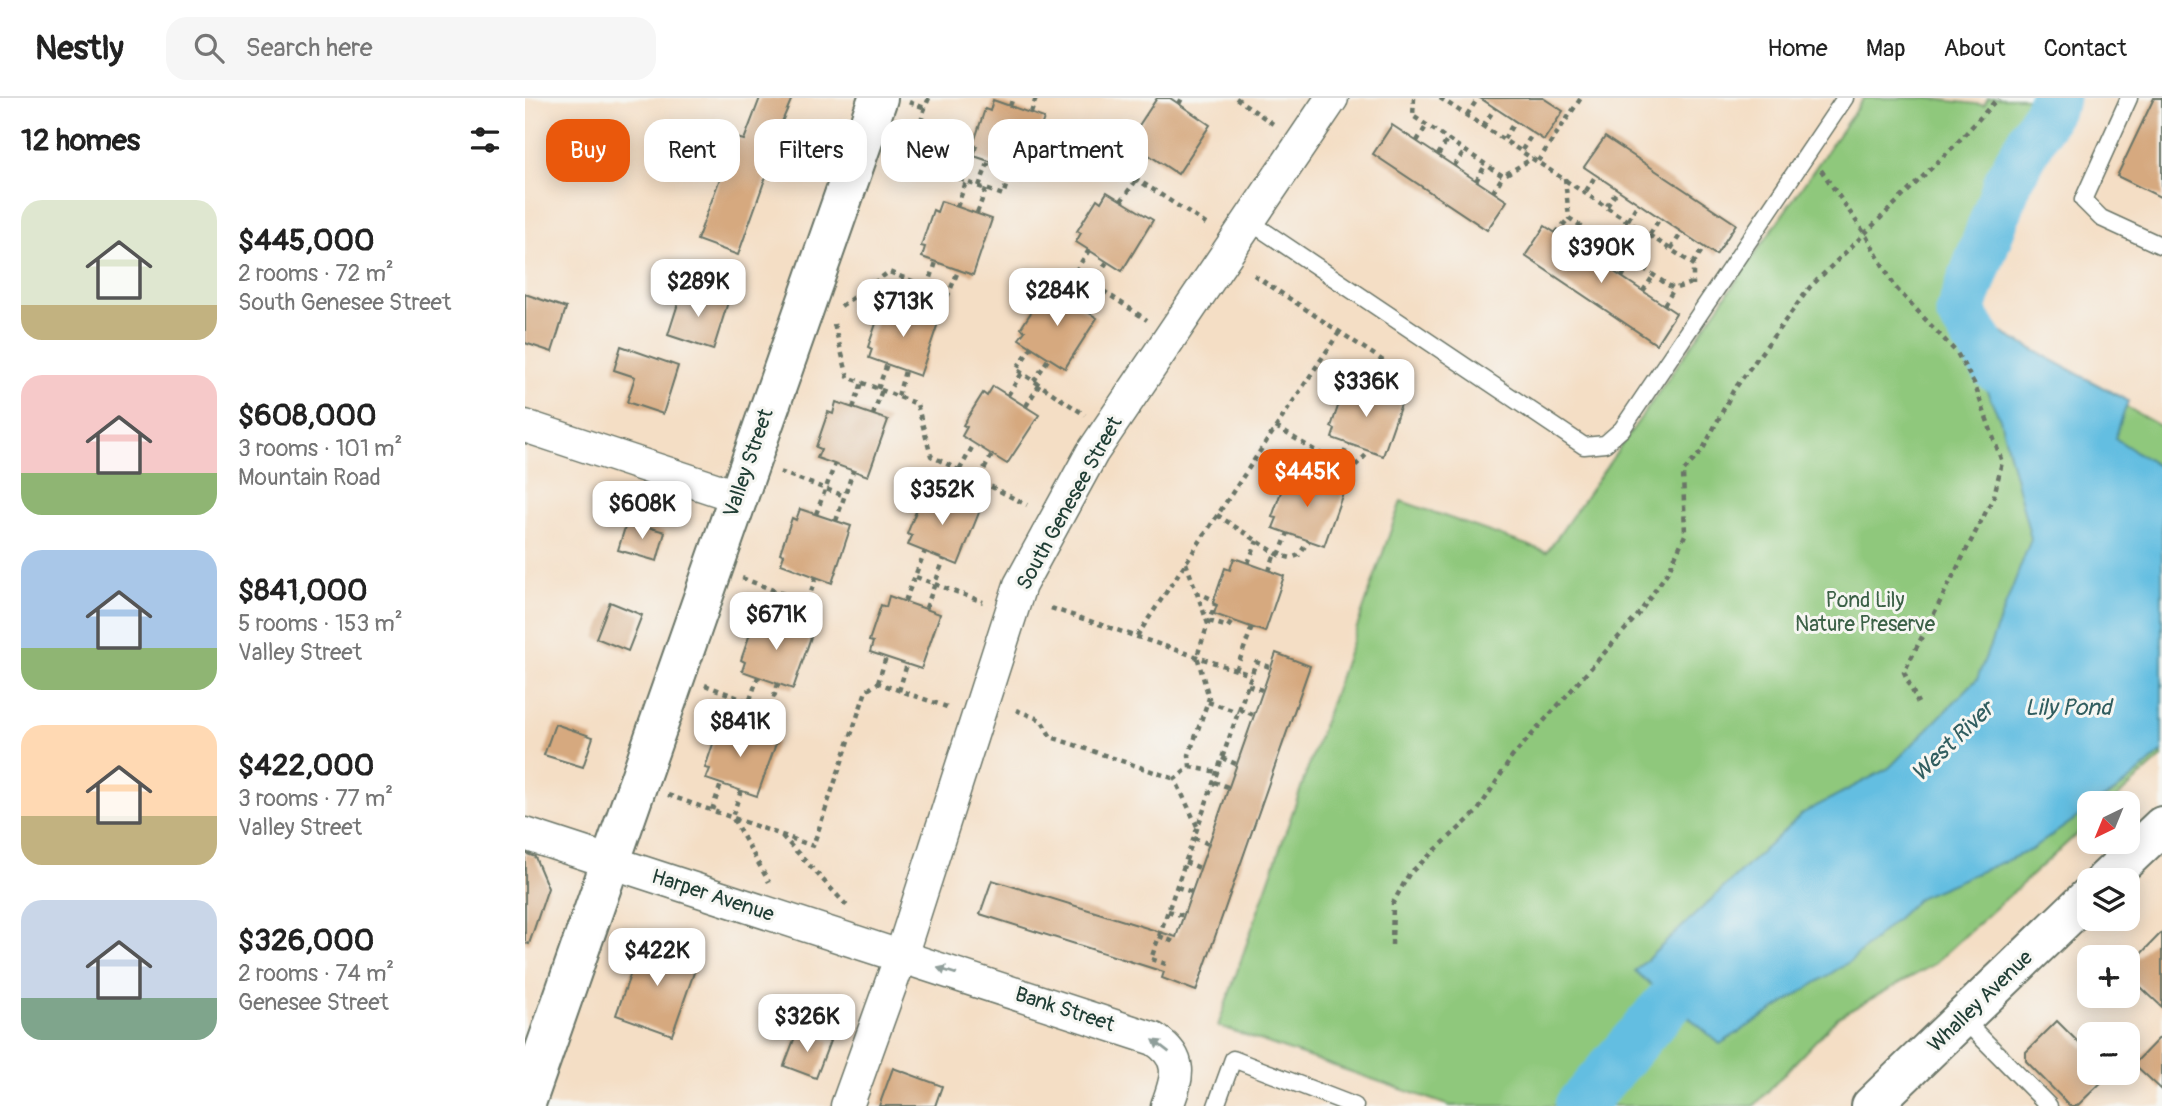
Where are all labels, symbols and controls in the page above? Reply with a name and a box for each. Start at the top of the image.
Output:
search box [166,17,656,80]
text: Nestly [35,28,124,69]
icon: search [190,29,228,67]
text: Search here [246,32,373,64]
text: Home [1767,34,1828,63]
text: Map [1866,34,1906,63]
text: About [1944,34,2006,63]
text: Contact [2044,34,2127,63]
chip: Buy [546,119,630,182]
chip: Rent [644,119,740,182]
chip: Filters [754,119,867,182]
chip: New [881,119,974,182]
chip: Apartment [988,119,1148,182]
icon: filters [466,121,504,159]
text: 12 homes [21,122,140,159]
text: $445,000 [238,222,374,259]
pin: $390K [1552,226,1650,285]
icon: home [77,228,161,312]
text: $390K [1568,233,1634,262]
text: 2 rooms · 72 m² [238,259,394,288]
pin: $289K [649,260,747,319]
text: $289K [667,267,729,296]
pin: $284K [1008,268,1106,328]
text: $284K [1025,276,1089,305]
pin: $713K [854,280,952,339]
text: $713K [873,287,933,316]
text: South Genesee Street [238,288,451,317]
pin: $336K [1317,360,1415,419]
text: $336K [1333,367,1399,396]
text: $608,000 [238,397,376,434]
icon: home [77,403,161,487]
street label: Valley Street [717,405,780,521]
street label: South Genesee Street [1010,411,1129,595]
text: 3 rooms · 101 m² [238,434,402,463]
pin: $445K [1258,450,1356,509]
text: $445K [1274,457,1340,486]
text: Mountain Road [238,463,381,492]
pin: $352K [893,468,991,527]
text: $352K [910,475,974,504]
pin: $608K [593,482,691,541]
text: $608K [608,489,676,518]
text: $841,000 [238,572,368,609]
icon: home [77,578,161,662]
park label: Pond Lily Nature Preserve [1795,587,1936,638]
pin: $671K [727,592,825,652]
text: $671K [746,600,806,629]
text: 5 rooms · 153 m² [238,609,403,638]
text: Valley Street [238,638,362,667]
water label: West River [1905,693,2002,788]
water label: Lily Pond [2025,693,2114,722]
pin: $841K [691,700,789,759]
text: $841K [710,707,770,736]
text: $422,000 [238,747,374,784]
icon: home [77,753,161,837]
text: 3 rooms · 77 m² [238,784,393,813]
north arrow [2077,791,2140,854]
map controls [2077,791,2140,1085]
text: Valley Street [238,813,362,842]
street label: Harper Avenue [648,863,778,928]
button: layers [2077,868,2140,931]
text: $326,000 [238,922,374,959]
icon: home [77,928,161,1012]
pin: $422K [608,928,706,988]
text: $422K [624,936,690,965]
street label: Whalley Avenue [1922,944,2039,1058]
button: + [2077,945,2140,1008]
text: 2 rooms · 74 m² [238,959,394,988]
one-way arrow [937,965,958,975]
street label: Bank Street [1012,981,1119,1038]
text: Genesee Street [238,988,389,1017]
pin: $326K [758,995,856,1054]
text: $326K [774,1002,840,1031]
button: − [2077,1022,2140,1085]
one-way arrow [1153,1038,1171,1053]

